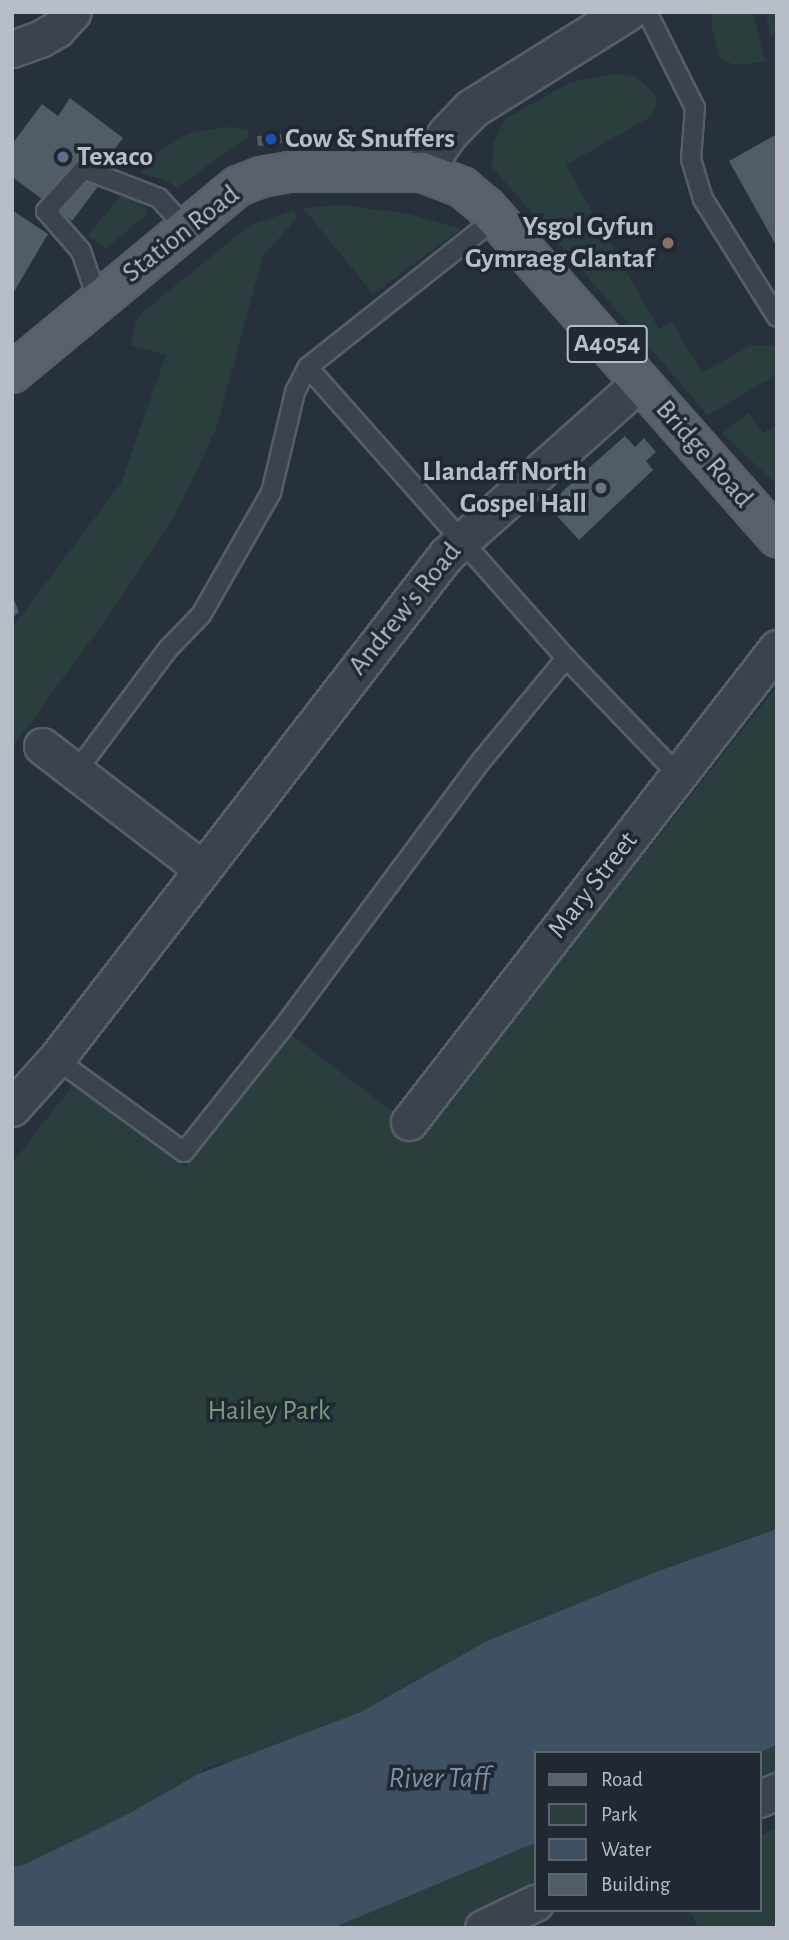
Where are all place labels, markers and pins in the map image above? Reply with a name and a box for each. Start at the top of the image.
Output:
place label: Cow & Snuffers [285,122,455,156]
marker: Cow & Snuffers [263,131,279,147]
place label: Texaco [77,140,153,174]
marker: Texaco [55,149,71,165]
place label: Ysgol Gyfun Gymraeg Glantaf [465,210,654,276]
marker: Ysgol Gyfun Gymraeg Glantaf [660,235,676,251]
place label: Llandaff North Gospel Hall [422,455,587,521]
marker: Llandaff North Gospel Hall [593,480,609,496]

